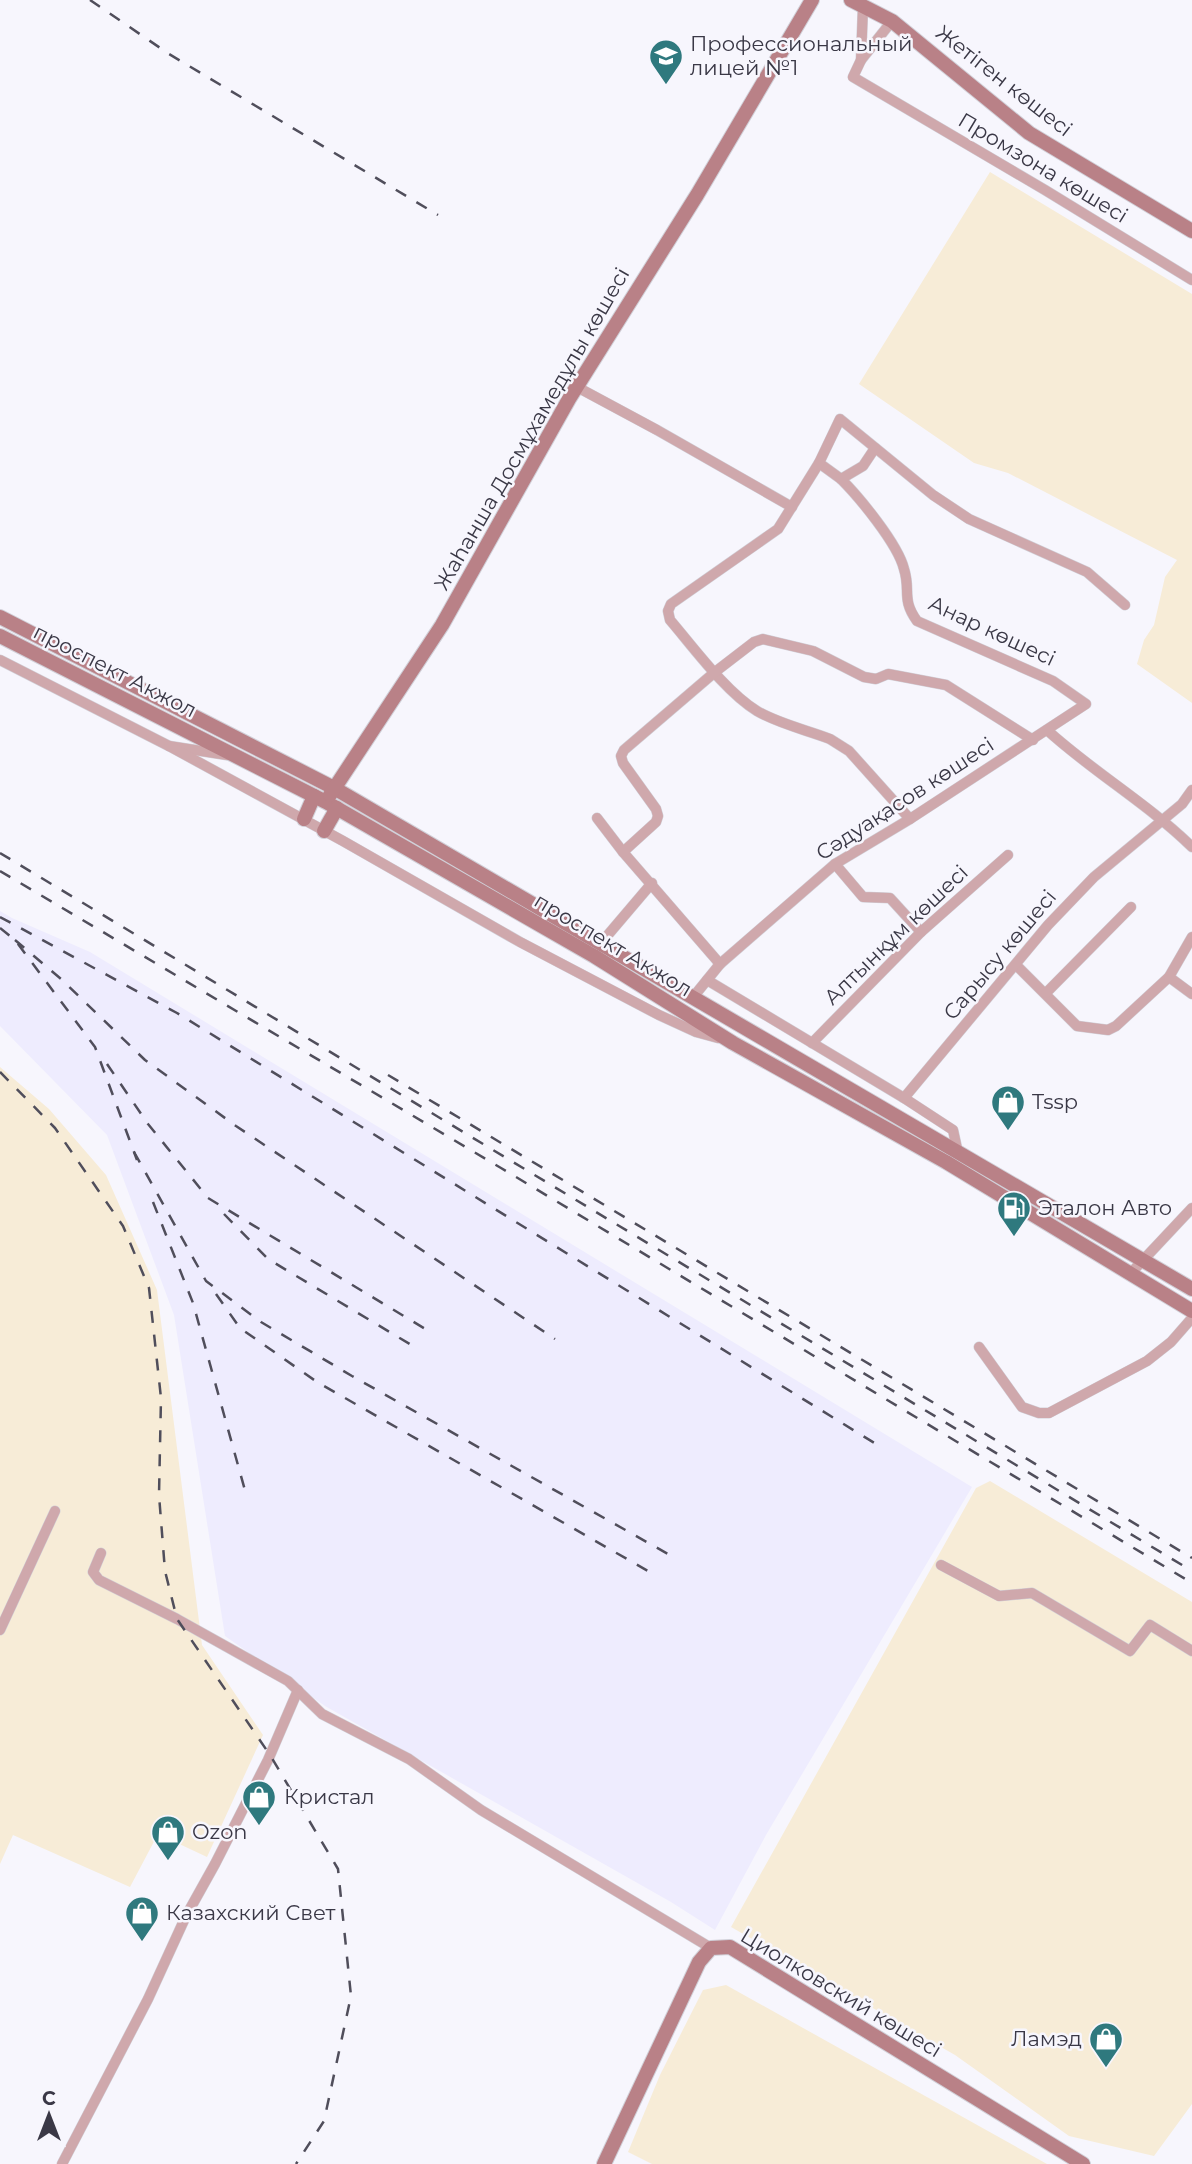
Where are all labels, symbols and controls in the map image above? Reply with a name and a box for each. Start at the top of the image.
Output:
street label: Жетіген көшесі [931,20,1077,142]
place label: Профессиональный лицей №1 [690,31,912,80]
school or university icon: Профессиональный лицей №1 [647,37,685,86]
street label: Промзона көшесі [954,107,1133,228]
street label: Жаһанша Досмұхамедұлы көшесі [429,263,634,594]
street label: Анар көшесі [925,590,1060,671]
street label: проспект Акжол [30,619,201,722]
street label: Сәдуақасов көшесі [811,732,998,865]
street label: Алтынқұм көшесі [819,860,973,1010]
street label: Сарысу көшесі [938,885,1061,1025]
street label: проспект Акжол [530,888,697,1002]
shop icon: Tssp [989,1083,1027,1132]
place label: Tssp [1032,1089,1078,1114]
fuel station icon: Эталон Авто [995,1189,1033,1238]
place label: Эталон Авто [1038,1195,1172,1220]
shop icon: Кристал [240,1778,278,1827]
place label: Кристал [284,1784,374,1809]
shop icon: Ozon [149,1813,187,1862]
place label: Ozon [192,1819,248,1844]
shop icon: Казахский Свет [123,1894,161,1943]
place label: Казахский Свет [166,1900,336,1925]
street label: Циолковский көшесі [736,1923,946,2063]
shop icon: Ламэд [1087,2020,1125,2069]
place label: Ламэд [1011,2026,1082,2051]
north arrow [14,2080,84,2150]
text: С [42,2087,56,2110]

